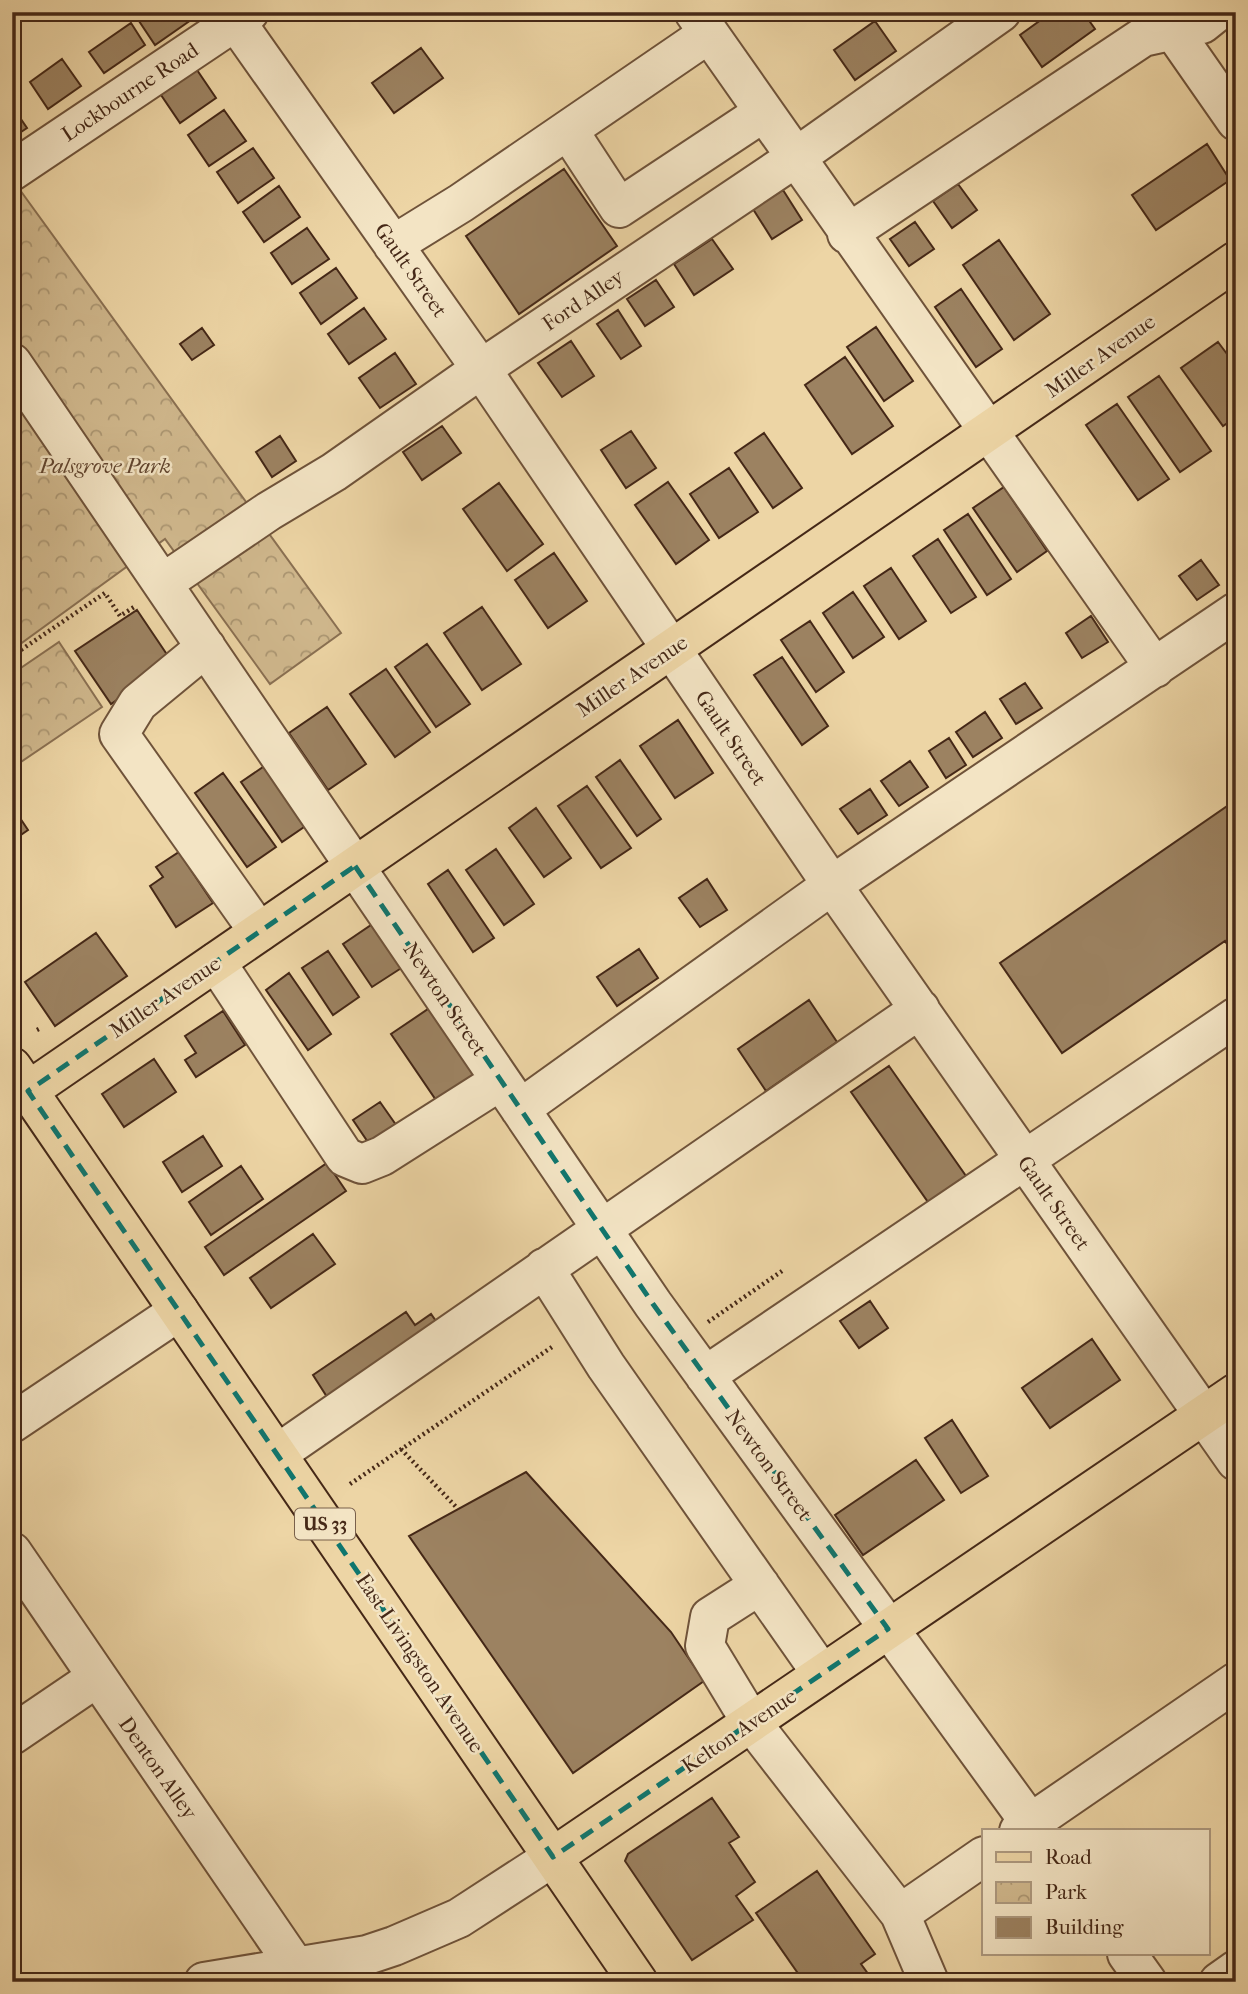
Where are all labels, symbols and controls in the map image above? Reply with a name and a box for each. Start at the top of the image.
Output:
street label: Lockbourne Road [57,37,203,147]
street label: Gault Street [370,218,453,322]
street label: Ford Alley [538,264,629,336]
street label: Miller Avenue [1040,309,1160,403]
park label: Palsgrove Park [38,454,171,478]
street label: Miller Avenue [572,630,692,722]
street label: Gault Street [690,686,772,791]
street label: Newton Street [398,938,492,1061]
street label: Miller Avenue [105,951,225,1043]
street label: Gault Street [1013,1151,1096,1255]
street label: Newton Street [721,1405,818,1526]
road number: US 33 [295,1508,355,1540]
street label: East Livingston Avenue [351,1569,489,1757]
street label: Kelton Avenue [677,1684,801,1778]
street label: Denton Alley [114,1712,203,1824]
legend [982,1829,1210,1955]
text: Road [1045,1845,1092,1869]
text: Park [1045,1880,1087,1904]
text: Building [1045,1915,1124,1939]

